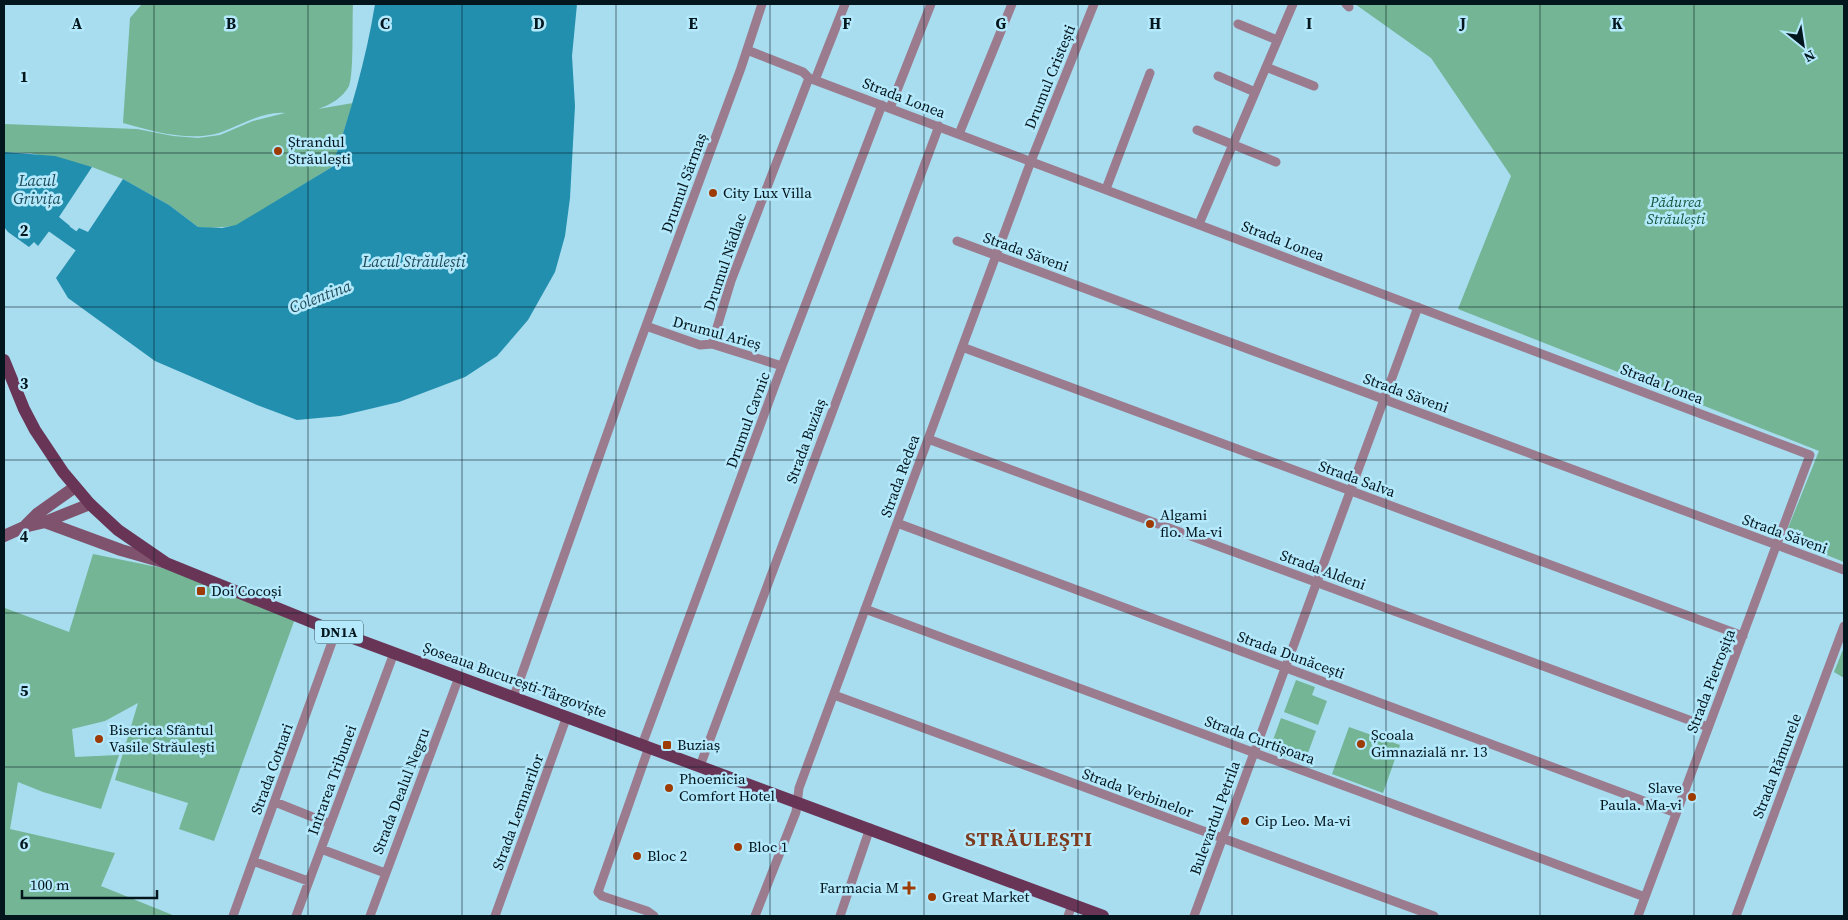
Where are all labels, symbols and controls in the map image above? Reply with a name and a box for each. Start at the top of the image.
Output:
text: A [72,12,83,34]
text: B [226,12,237,34]
text: C [380,12,390,34]
text: D [533,12,545,34]
text: E [688,12,698,34]
text: F [842,12,852,34]
text: G [996,12,1007,34]
text: H [1149,12,1161,34]
text: I [1306,12,1312,34]
text: J [1459,12,1466,34]
text: K [1611,12,1623,34]
north arrow [1778,20,1828,70]
street label: Drumul Cristești [1019,21,1080,132]
text: N [1800,45,1819,67]
text: 1 [20,65,28,87]
street label: Strada Lonea [860,72,949,123]
street label: Drumul Sărmaș [656,130,711,236]
place label: Ștrandul Străulești [288,131,351,169]
marker: Ștrandul Străulești [272,145,284,157]
water label: Lacul Grivița [13,169,62,209]
place label: City Lux Villa [723,182,812,203]
marker: City Lux Villa [707,187,719,199]
park label: Pădurea Străulești [1647,191,1706,229]
street label: Drumul Nădlac [698,210,751,314]
street label: Strada Lonea [1239,215,1328,266]
text: 2 [20,219,29,241]
street label: Strada Săveni [981,226,1072,277]
water label: Lacul Străulești [361,250,466,272]
water label: Colentina [286,274,355,318]
street label: Drumul Arieș [671,311,764,354]
street label: Strada Lonea [1618,358,1707,409]
street label: Strada Săveni [1361,367,1452,418]
street label: Drumul Cavnic [720,369,775,471]
text: 3 [20,372,29,394]
street label: Strada Buziaș [780,395,831,486]
street label: Strada Redea [875,431,924,520]
street label: Strada Salva [1316,455,1399,502]
place label: Algami flo. Ma-vi [1160,504,1222,542]
street label: Strada Săveni [1740,508,1831,559]
marker: Algami flo. Ma-vi [1144,518,1156,530]
text: 4 [20,525,29,547]
street label: Strada Aldeni [1277,544,1369,595]
place label: Doi Cocoși [211,580,282,601]
marker: Doi Cocoși [195,585,207,597]
road number: DN1A [315,620,363,644]
street label: Strada Dunăcești [1235,625,1348,684]
street label: Strada Pietroșița [1681,626,1740,736]
street label: Șoseaua București-Târgoviște [420,636,610,723]
text: 5 [20,679,29,701]
street label: Strada Curtișoara [1202,710,1319,769]
street label: Strada Rămurele [1747,710,1806,821]
place label: Biserica Sfântul Vasile Străulești [109,719,215,757]
street label: Strada Cotnari [245,720,298,817]
street label: Intrarea Tribunei [302,722,361,838]
street label: Strada Dealul Negru [367,724,434,857]
place label: Școala Gimnazială nr. 13 [1371,724,1487,762]
marker: Biserica Sfântul Vasile Străulești [93,733,105,745]
place label: Buziaș [677,734,720,755]
marker: Școala Gimnazială nr. 13 [1355,738,1367,750]
marker: Buziaș [661,739,673,751]
street label: Strada Lemnarilor [487,750,549,873]
street label: Bulevardul Petrila [1184,758,1245,878]
street label: Strada Verbinelor [1080,763,1197,823]
place label: Phoenicia Comfort Hotel [679,768,776,806]
place label: Slave Paula. Ma-vi [1600,777,1682,815]
marker: Phoenicia Comfort Hotel [663,782,675,794]
marker: Slave Paula. Ma-vi [1686,791,1698,803]
place label: Cip Leo. Ma-vi [1255,810,1351,831]
marker: Cip Leo. Ma-vi [1239,815,1251,827]
district label: STRĂULEŞTI [965,825,1093,853]
text: 6 [20,832,29,854]
place label: Bloc 1 [748,836,788,857]
marker: Bloc 1 [732,841,744,853]
place label: Bloc 2 [647,845,687,866]
marker: Bloc 2 [631,850,643,862]
scale bar [22,868,158,900]
text: 100 m [30,874,70,895]
place label: Farmacia M [819,877,899,898]
marker: Farmacia M [903,882,915,894]
place label: Great Market [942,886,1029,907]
marker: Great Market [926,891,938,903]

